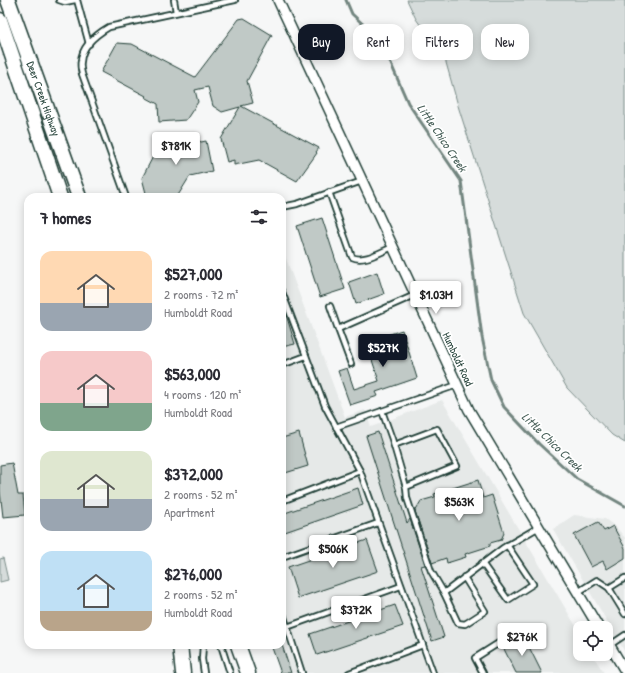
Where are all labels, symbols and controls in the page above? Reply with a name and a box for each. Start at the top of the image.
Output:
chip: Buy [298,24,345,60]
chip: Rent [353,24,404,60]
chip: Filters [412,24,473,60]
chip: New [481,24,529,60]
street label: Deer Creek Highway [24,60,64,138]
water label: Little Chico Creek [413,100,472,176]
pin: $781K [148,132,204,166]
text: $781K [161,136,191,154]
text: 7 homes [40,206,91,229]
icon: filters [248,206,270,228]
text: $527,000 [164,262,222,285]
icon: home [72,267,120,315]
pin: $1.03M [403,281,469,315]
text: 2 rooms · 72 m² [164,285,238,303]
text: $1.03M [419,285,453,303]
text: Humboldt Road [164,303,232,321]
street label: Humboldt Road [439,330,477,389]
pin: $527K [355,334,411,368]
text: $527K [367,338,399,356]
text: $563,000 [164,362,221,385]
icon: home [72,367,120,415]
text: 4 rooms · 120 m² [164,385,241,403]
text: Humboldt Road [164,403,232,421]
water label: Little Chico Creek [518,408,587,476]
text: $372,000 [164,462,223,485]
icon: home [72,467,120,515]
text: 2 rooms · 52 m² [164,485,237,503]
pin: $563K [431,488,487,522]
text: $563K [444,492,474,510]
text: Apartment [164,503,215,521]
pin: $506K [305,535,361,569]
text: $506K [318,539,348,557]
text: $276,000 [164,562,222,585]
icon: home [72,567,120,615]
text: 2 rooms · 52 m² [164,585,237,603]
pin: $372K [328,596,384,630]
text: $372K [340,600,372,618]
text: Humboldt Road [164,603,232,621]
map controls [573,621,613,661]
button: locate [573,621,613,661]
pin: $276K [494,623,550,657]
text: $276K [506,627,538,645]

